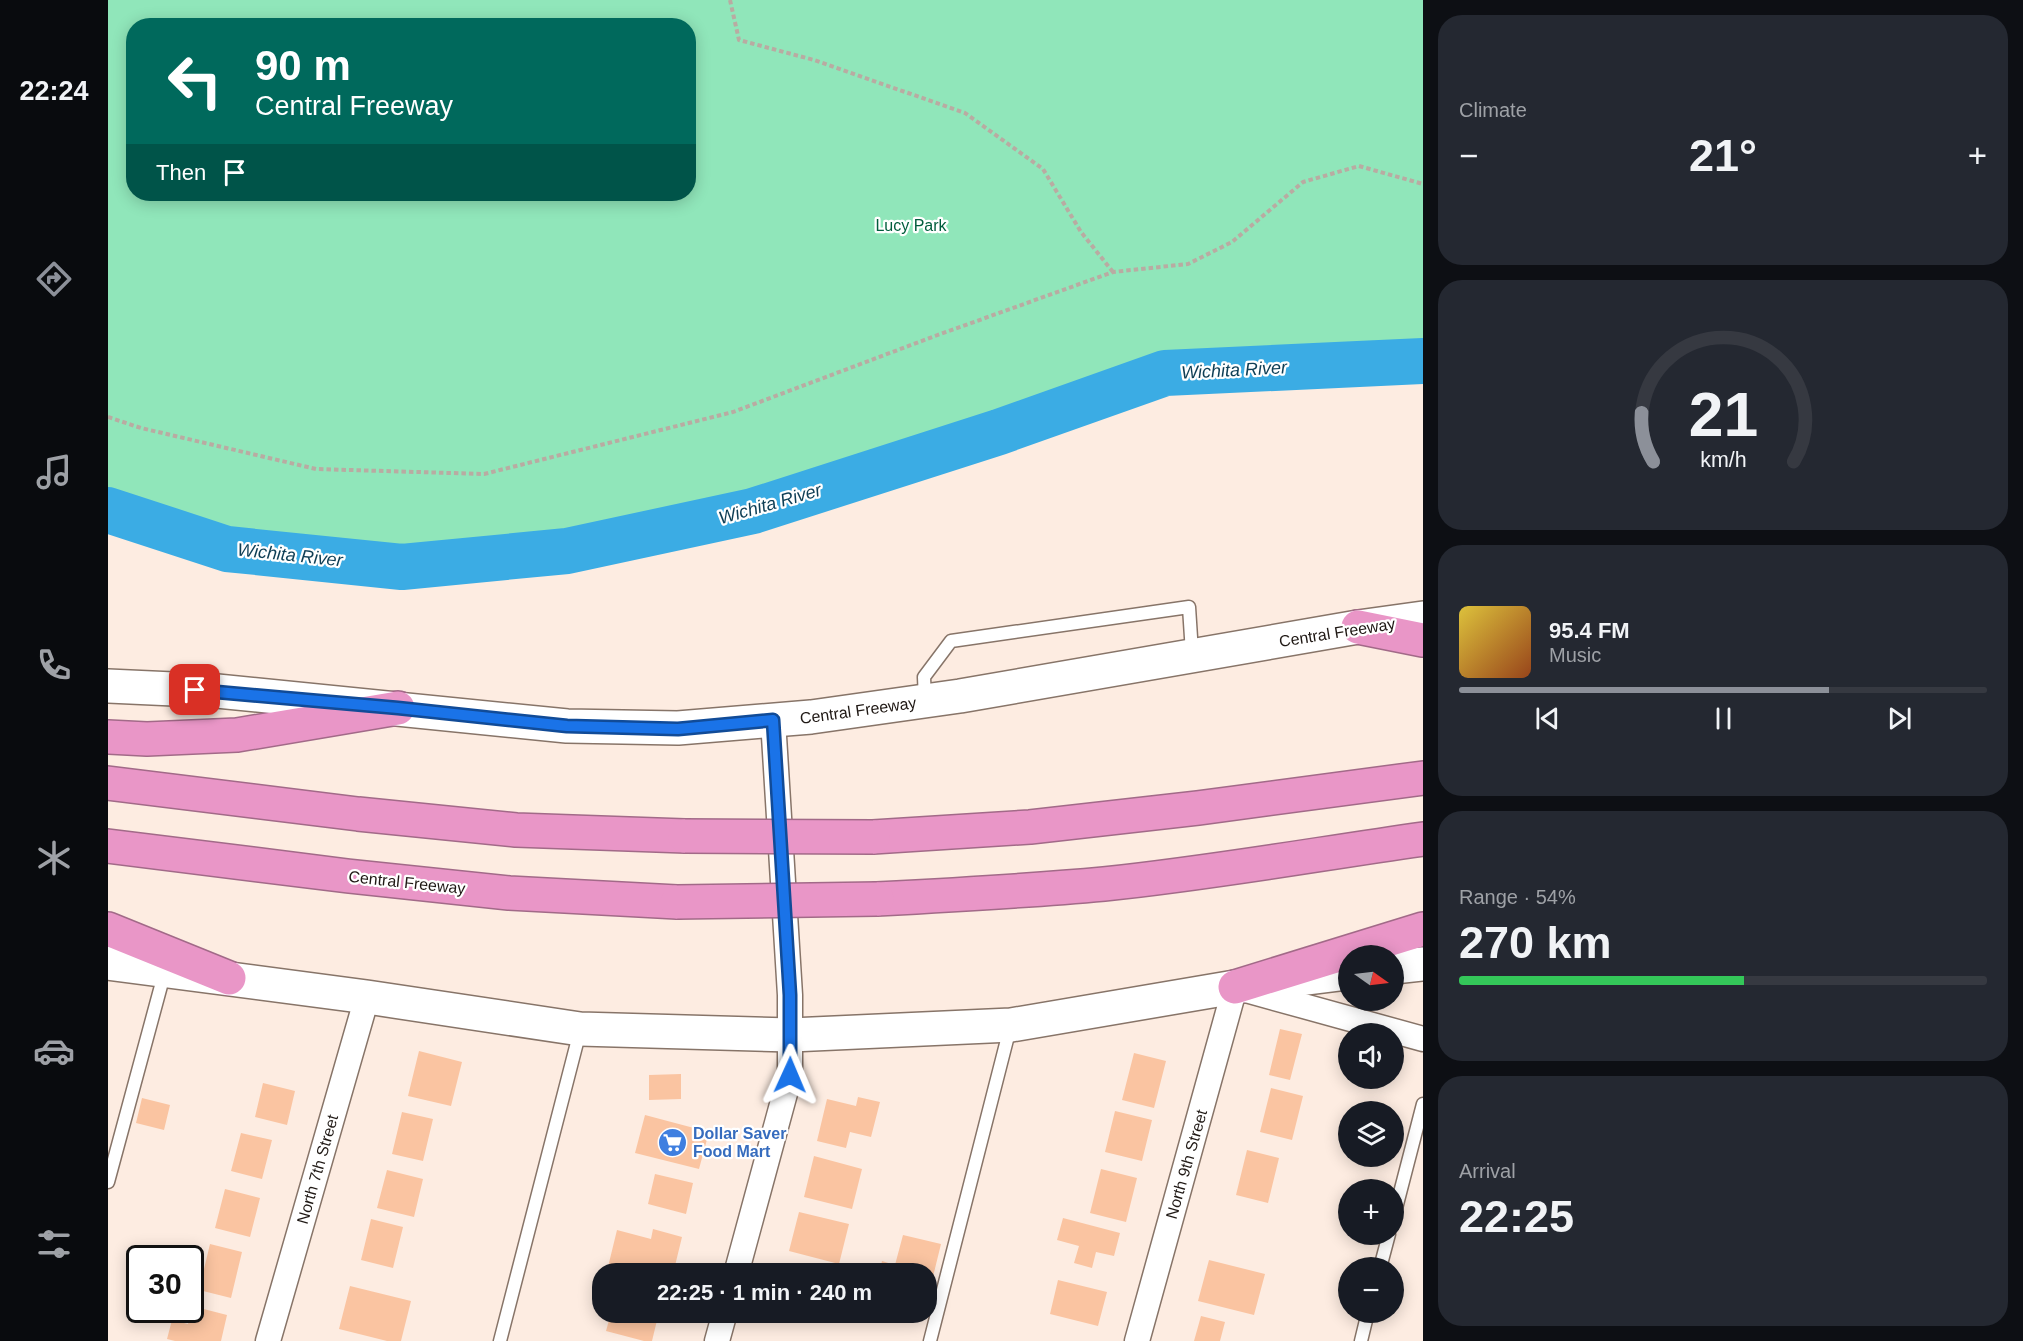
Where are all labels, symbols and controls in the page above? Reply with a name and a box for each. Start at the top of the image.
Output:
icon: left [156,42,234,120]
text: 90 m [255,42,351,89]
text: 22:24 [19,76,89,106]
text: Central Freeway [255,91,453,121]
text: Climate [1459,99,1527,121]
text: 21° [1689,130,1757,181]
text: − [1459,137,1478,174]
text: + [1968,137,1987,174]
icon: arrive [218,156,251,189]
text: Then [156,160,206,185]
park label: Lucy Park [875,217,948,234]
icon: directions [33,258,75,300]
water label: Wichita River [1181,357,1288,383]
text: 21 [1688,380,1758,449]
text: km/h [1700,449,1746,473]
icon: music [33,451,75,493]
water label: Wichita River [716,480,825,528]
water label: Wichita River [236,540,345,571]
street label: Central Freeway [1278,615,1396,650]
text: 95.4 FM [1549,618,1630,643]
icon: phone [33,644,75,686]
text: Music [1549,644,1601,666]
pin [169,664,220,715]
icon: arrive [178,673,211,706]
street label: Central Freeway [799,694,917,727]
icon: previous [1531,702,1564,735]
icon: pause [1707,702,1740,735]
icon: next [1883,702,1916,735]
icon: climate [33,837,75,879]
street label: Central Freeway [348,868,466,897]
text: Range · 54% [1459,886,1576,908]
text: 270 km [1459,917,1612,968]
north arrow [1338,945,1404,1011]
map controls [1338,945,1404,1323]
button: sound [1338,1023,1404,1089]
icon: car [33,1030,75,1072]
position arrow [758,1043,822,1107]
button: layers [1338,1101,1404,1167]
street label: North 9th Street [1163,1107,1210,1221]
street label: North 7th Street [294,1112,341,1226]
place label: Dollar Saver Food Mart [693,1125,786,1160]
supermarket icon: Dollar Saver Food Mart [656,1126,688,1158]
text: Arrival [1459,1160,1516,1182]
button: + [1338,1179,1404,1245]
text: 22:25 [1459,1191,1574,1242]
icon: filters [33,1223,75,1265]
speed limit sign: 30 [126,1245,204,1323]
button: − [1338,1257,1404,1323]
text: 22:25 · 1 min · 240 m [657,1280,872,1305]

